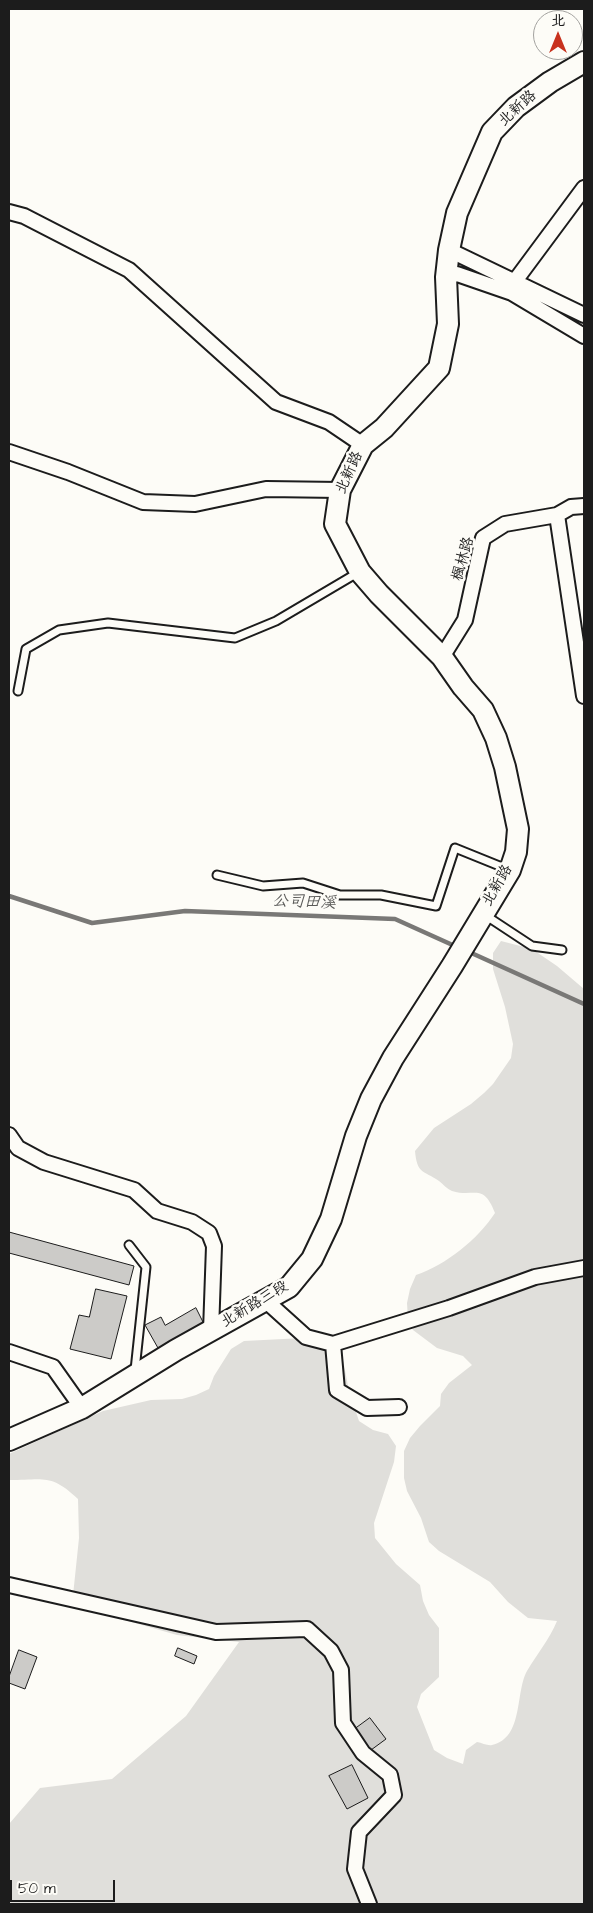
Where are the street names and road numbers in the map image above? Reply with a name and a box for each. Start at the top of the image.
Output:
street label: 北新路 [495,87,541,131]
street label: 北新路 [333,449,367,497]
street label: 楓林路 [449,535,479,583]
street label: 北新路 [479,862,517,910]
street label: 北新路三段 [218,1278,292,1332]

